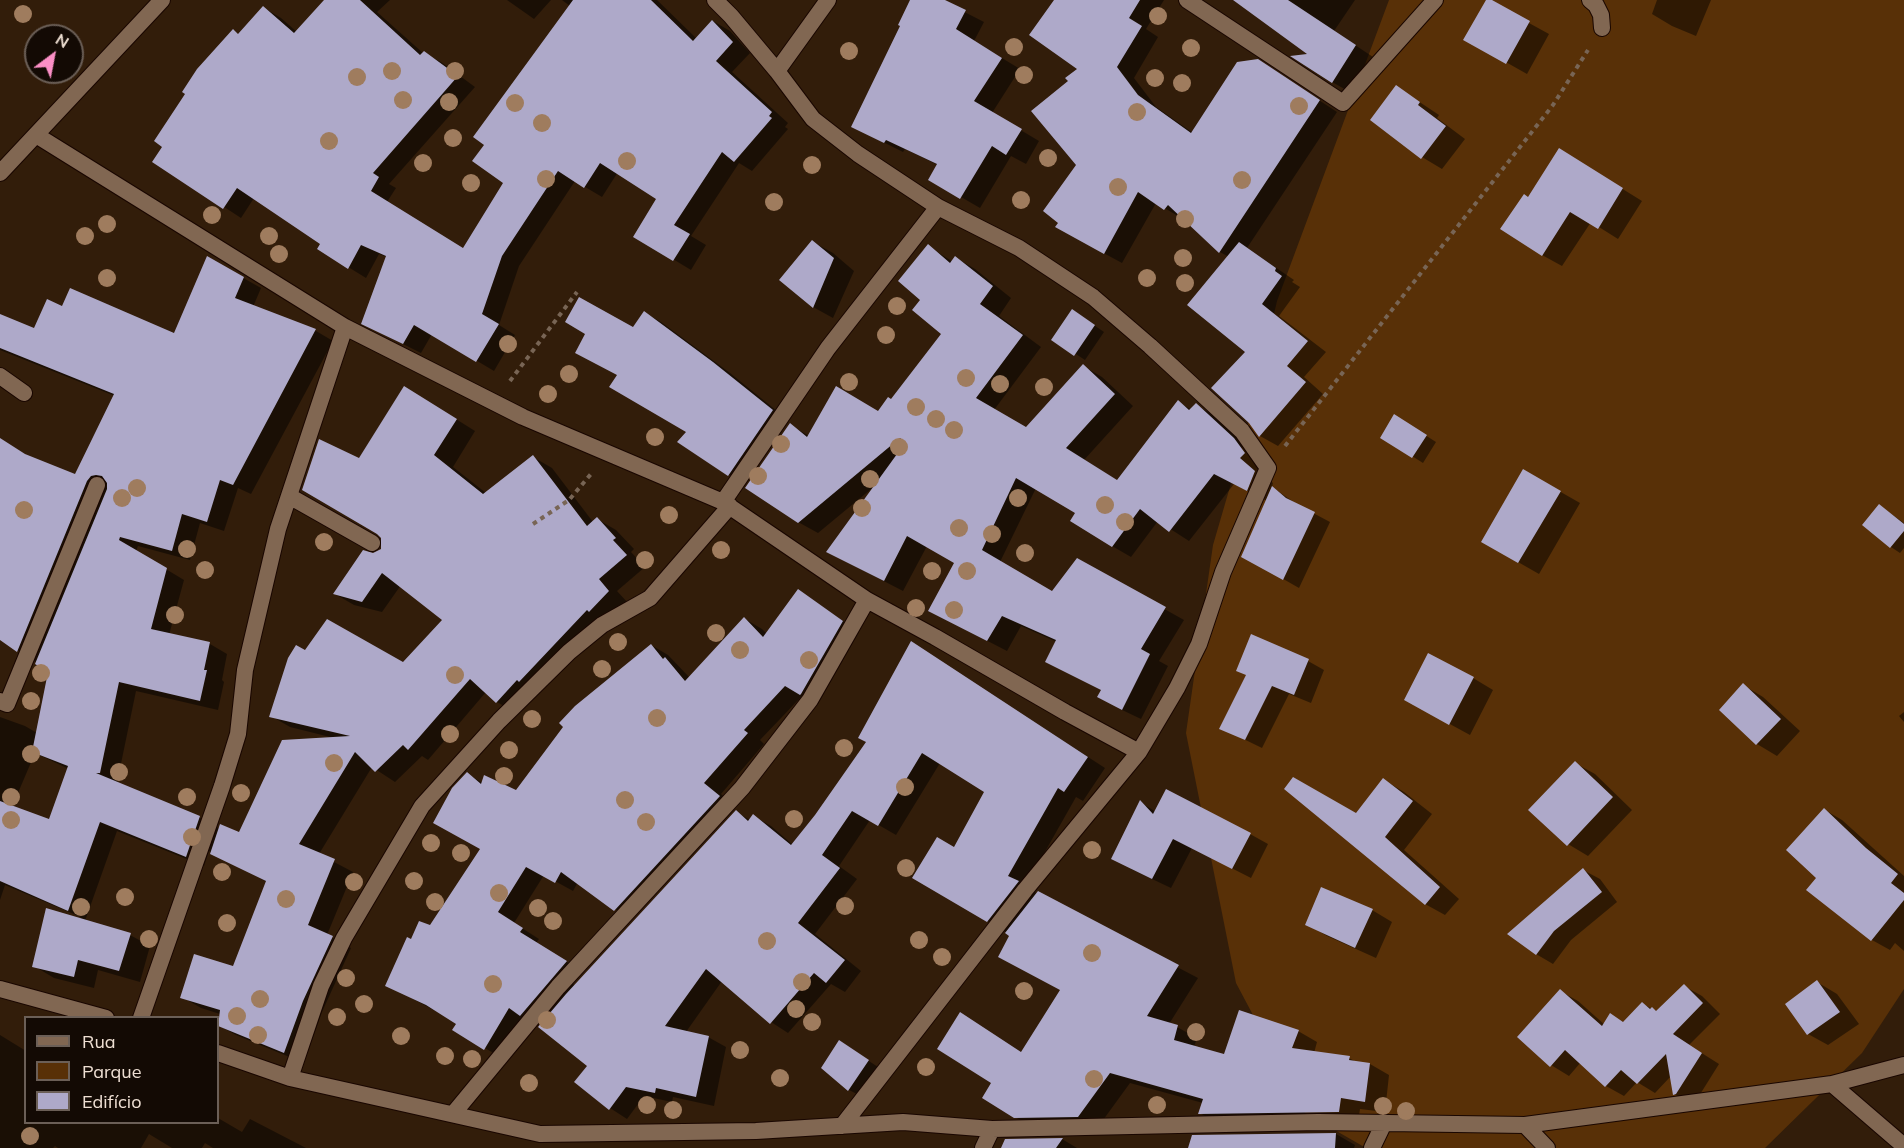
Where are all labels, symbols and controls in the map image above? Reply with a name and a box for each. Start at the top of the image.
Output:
north arrow [24,24,84,84]
text: N [52,29,73,52]
legend [24,1016,219,1124]
text: Rua [82,1030,116,1053]
text: Parque [82,1060,141,1083]
text: Edifício [82,1090,141,1113]

